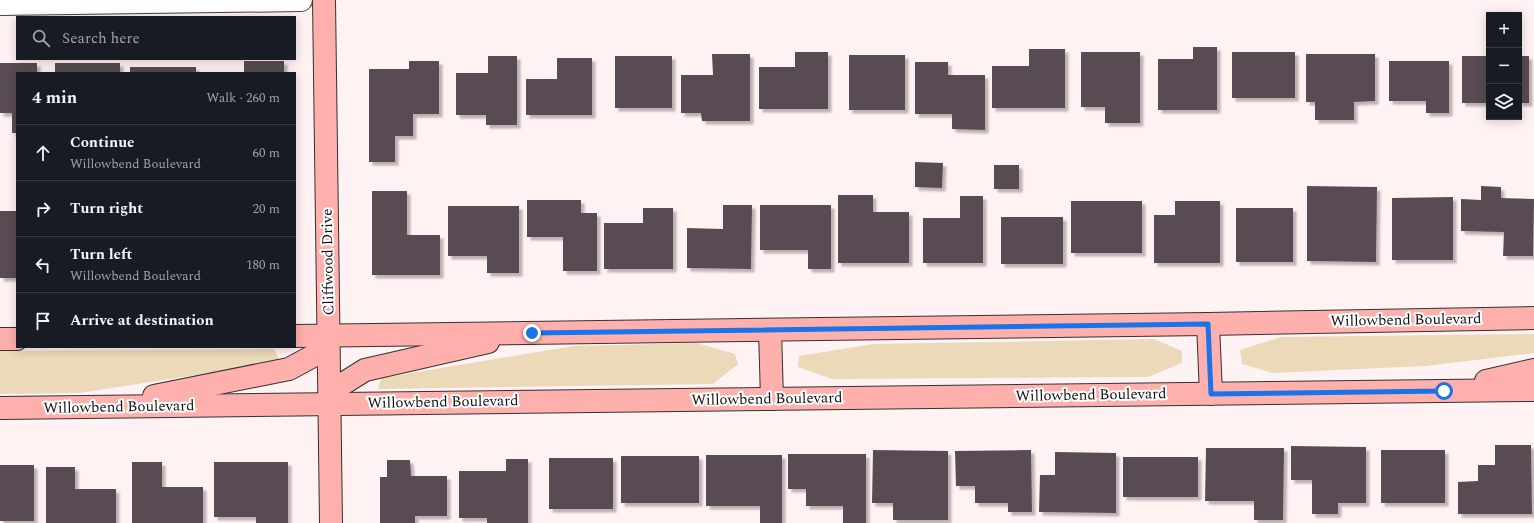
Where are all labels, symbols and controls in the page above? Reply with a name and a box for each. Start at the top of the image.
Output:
map controls [1486,12,1522,120]
button: + [1486,12,1522,48]
search box [16,16,296,60]
icon: search [30,27,52,49]
text: Search here [62,27,140,50]
button: − [1486,48,1522,84]
button: layers [1486,84,1522,120]
text: 4 min [32,85,77,111]
text: Walk · 260 m [206,88,280,108]
text: Continue [70,131,135,154]
icon: ahead [32,142,54,164]
text: 60 m [253,143,280,163]
text: Willowbend Boulevard [70,154,201,174]
text: Turn right [70,197,143,220]
icon: right [32,198,54,220]
text: 20 m [253,199,280,219]
street label: Cliffwood Drive [316,208,340,316]
text: Turn left [70,243,132,266]
icon: left [32,254,54,276]
text: 180 m [246,255,280,275]
text: Willowbend Boulevard [70,266,201,286]
street label: Willowbend Boulevard [1330,307,1482,333]
text: Arrive at destination [70,309,214,332]
icon: arrive [32,310,54,332]
route end [523,324,541,342]
street label: Willowbend Boulevard [1015,382,1167,408]
route start [1435,382,1453,400]
street label: Willowbend Boulevard [691,386,843,412]
street label: Willowbend Boulevard [367,389,519,415]
street label: Willowbend Boulevard [43,394,195,420]

